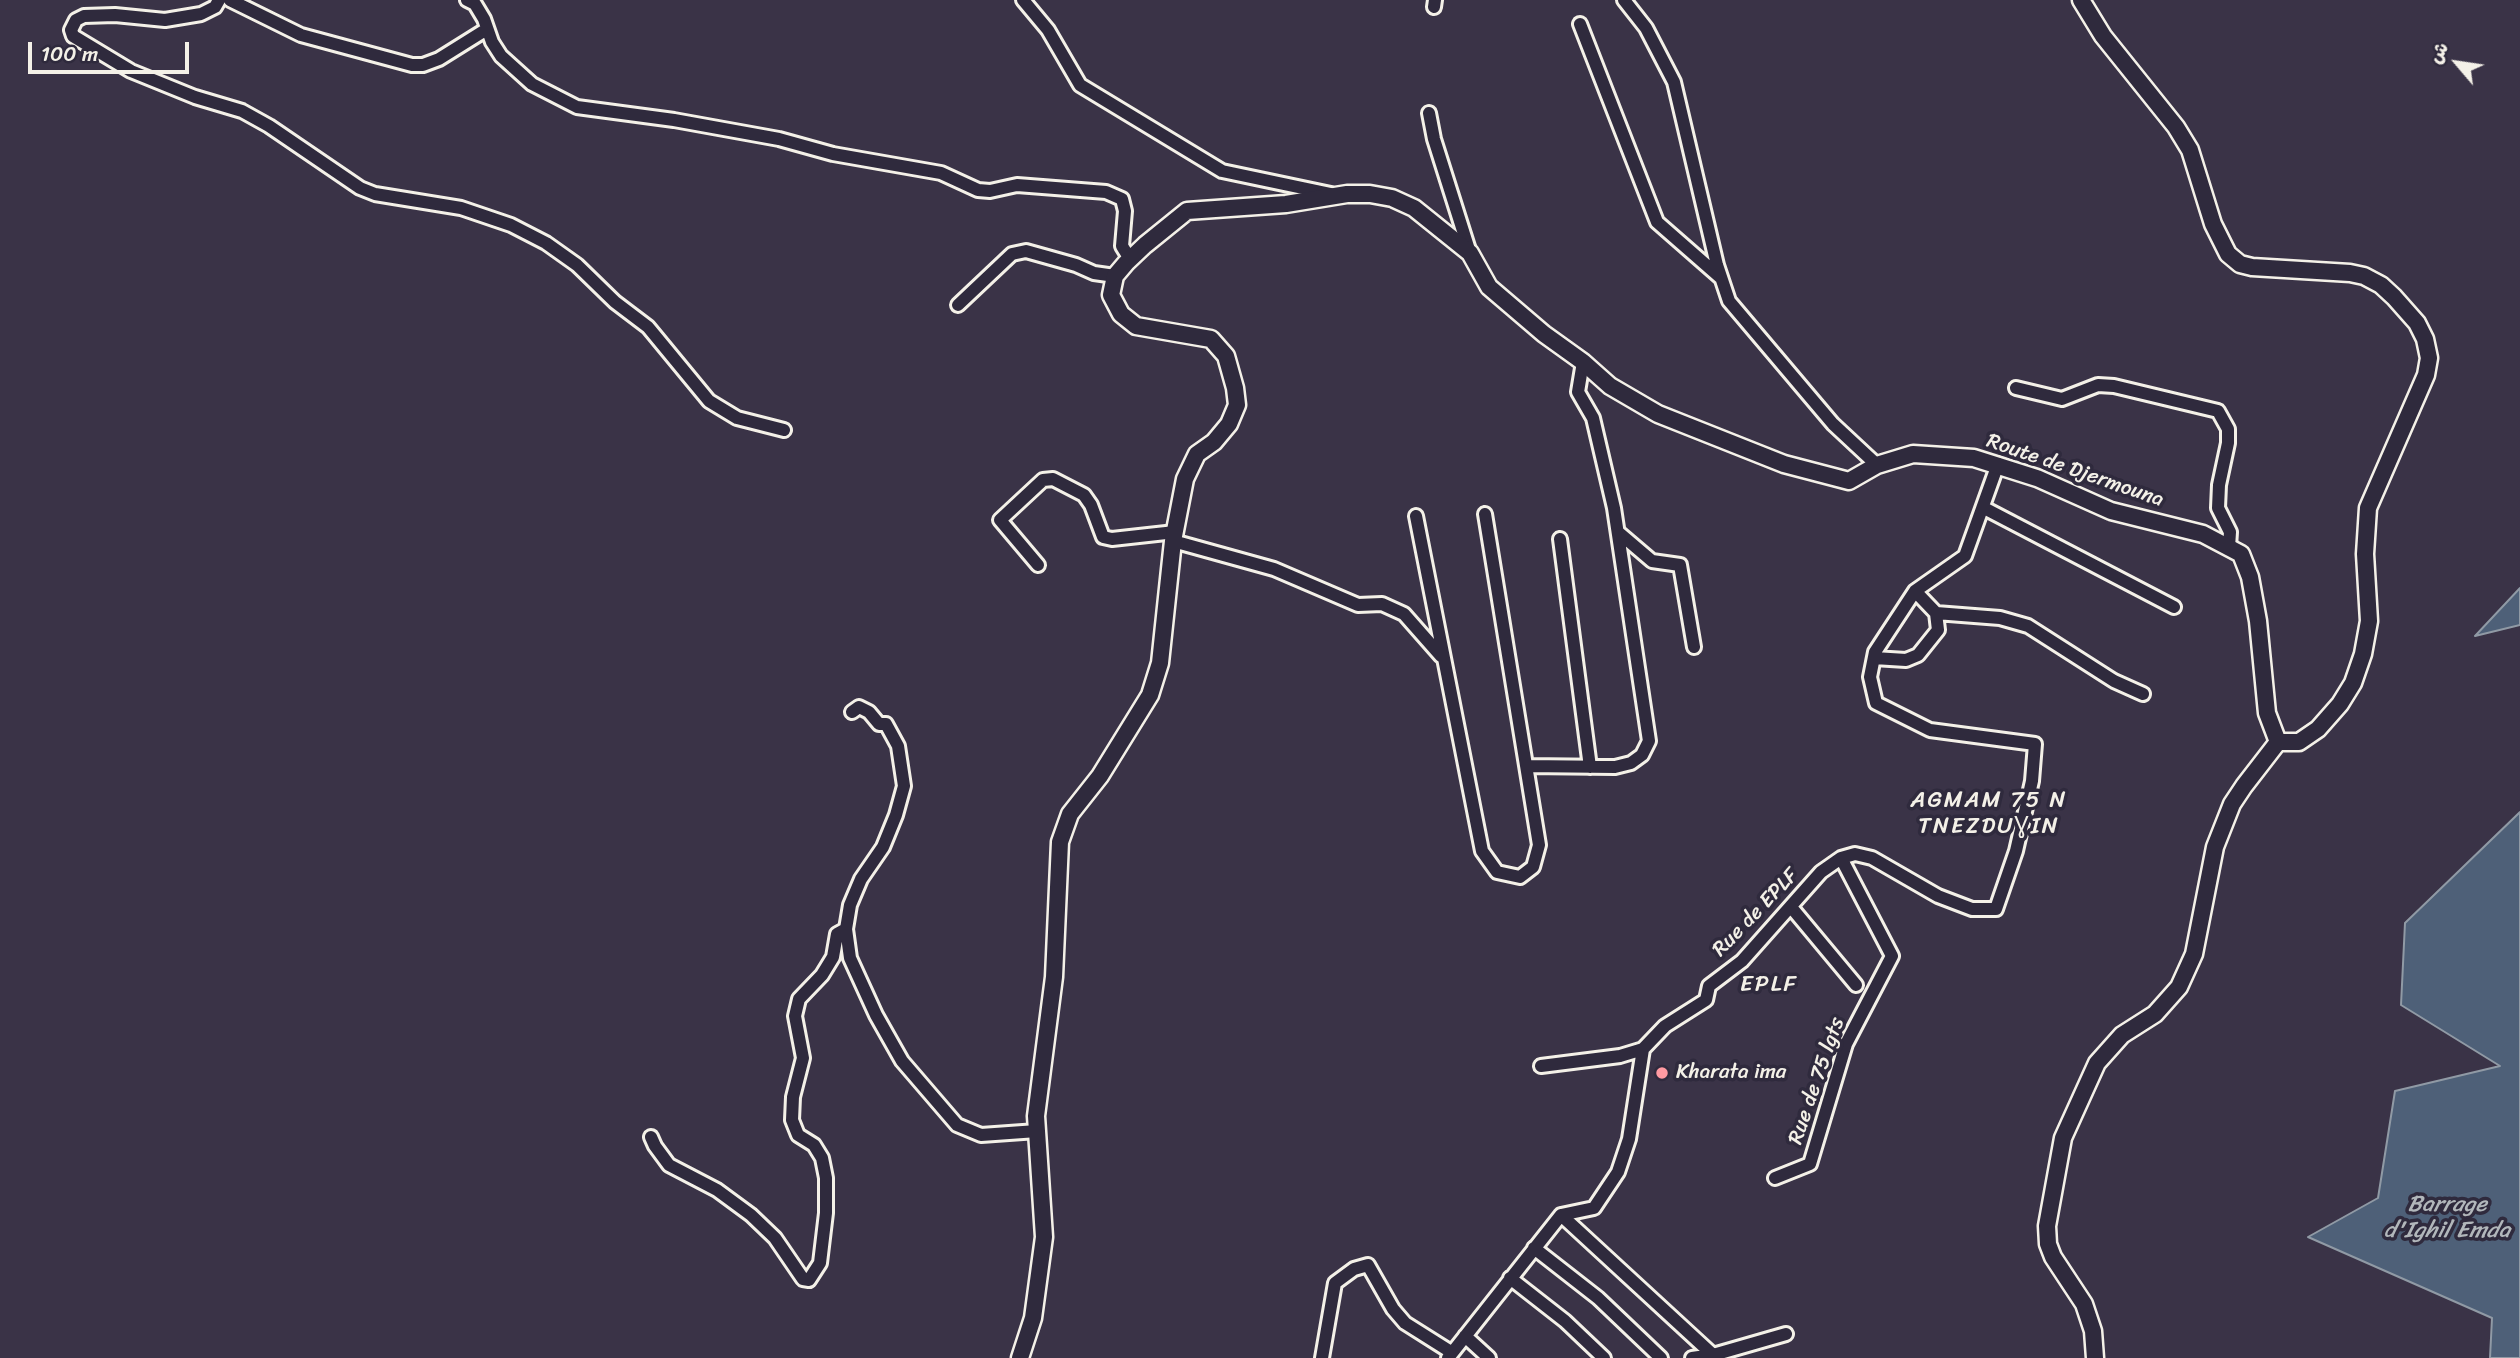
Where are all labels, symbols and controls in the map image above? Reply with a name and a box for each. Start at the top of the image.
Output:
scale bar [32,28,192,72]
north arrow [2422,28,2492,98]
text: 100 m [41,35,98,73]
text: ش [2419,35,2458,70]
street label: Route de Djermouna [1983,429,2167,513]
district label: AGMAM 75 N TNEZDUƔIN [1911,787,2067,841]
street label: Rue de EPLF [1708,864,1804,962]
district label: EPLF [1741,971,1797,999]
street label: Rue de 75 lgts [1784,1014,1850,1148]
place label: Kharata ima [1676,1060,1786,1086]
marker: Kharata ima [1654,1065,1670,1081]
water label: Barrage d'Ighil Emda [2384,1191,2510,1245]

